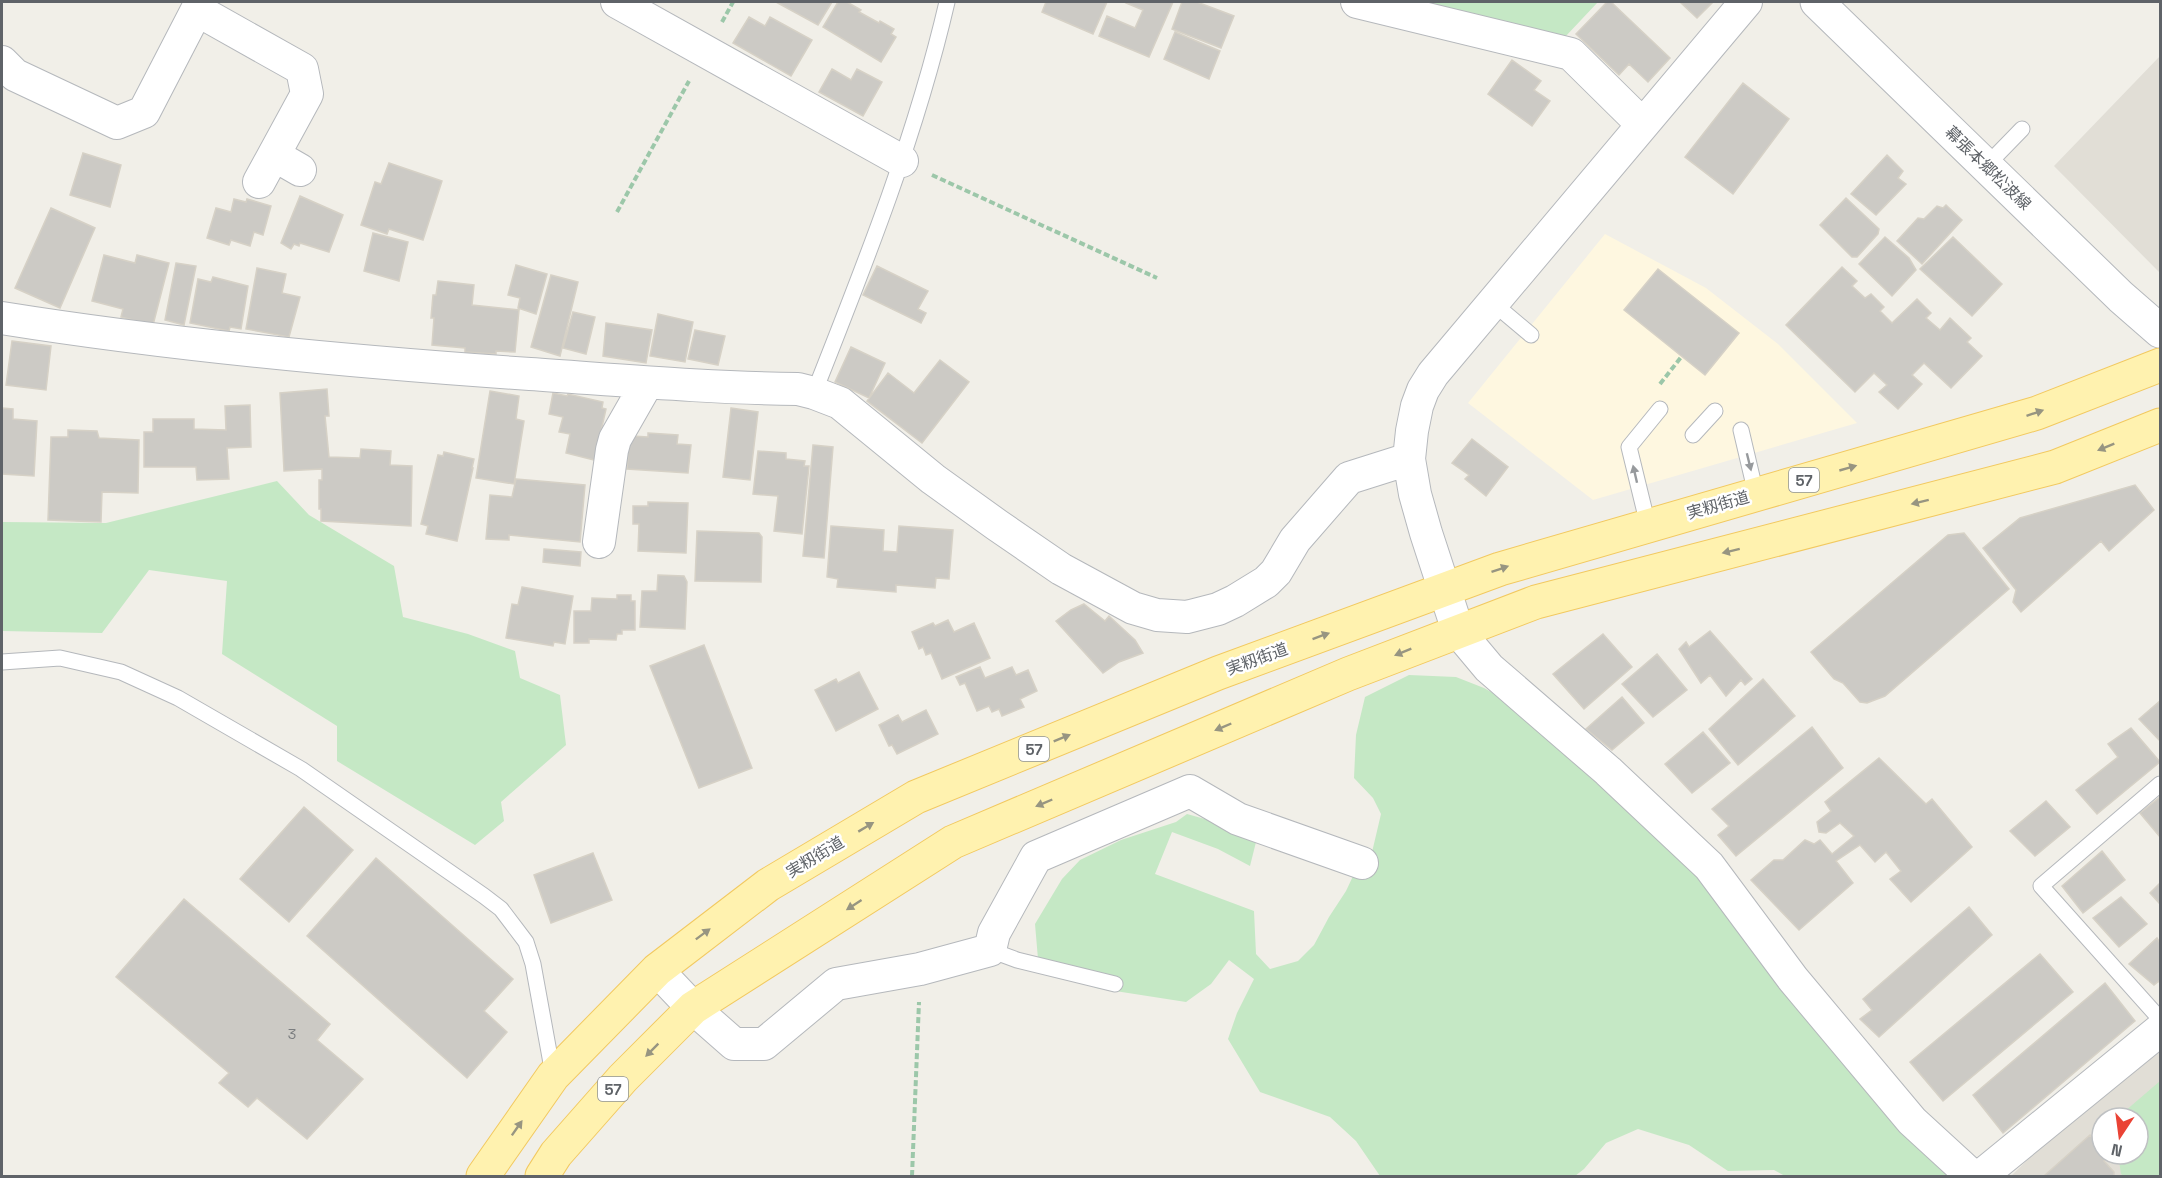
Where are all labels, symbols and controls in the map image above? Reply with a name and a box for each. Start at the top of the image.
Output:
street label: 幕張本郷松波線 [1940,122,2036,214]
one-way arrow [2026,408,2044,418]
one-way arrow [2097,442,2115,452]
one-way arrow [1744,453,1754,471]
one-way arrow [1839,462,1857,472]
one-way arrow [1630,465,1640,484]
road number: 57 [1789,468,1819,492]
street label: 実籾街道 [1684,486,1752,524]
one-way arrow [1910,498,1928,507]
one-way arrow [1722,546,1740,556]
one-way arrow [1491,564,1509,574]
one-way arrow [1312,630,1330,640]
street label: 実籾街道 [1223,638,1291,680]
one-way arrow [1394,648,1412,658]
one-way arrow [1214,722,1232,732]
one-way arrow [1053,733,1071,743]
road number: 57 [1019,737,1049,761]
one-way arrow [1034,798,1052,808]
one-way arrow [857,822,874,832]
street label: 実籾街道 [782,832,848,882]
one-way arrow [846,899,862,910]
one-way arrow [695,928,711,941]
house number: 3 [288,1025,296,1043]
one-way arrow [645,1042,659,1056]
road number: 57 [598,1077,628,1101]
north arrow [2090,1106,2150,1166]
one-way arrow [511,1121,523,1137]
text: N [2109,1139,2124,1162]

